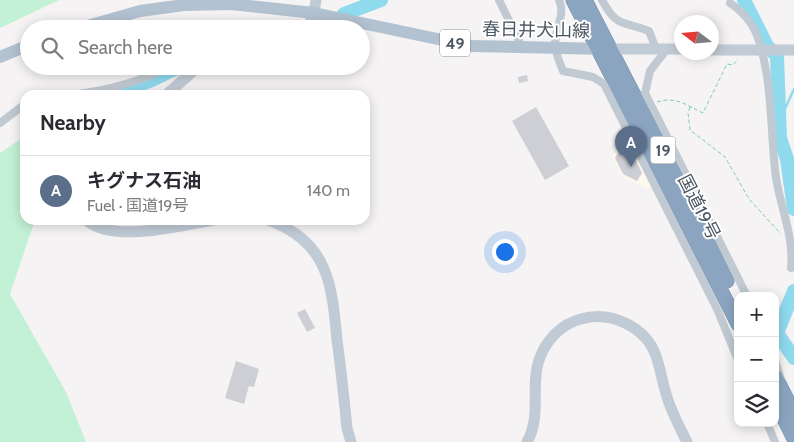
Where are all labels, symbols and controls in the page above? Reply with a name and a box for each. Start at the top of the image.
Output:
north arrow [674,15,719,60]
street label: 春日井犬山線 [482,18,590,42]
search box [20,20,370,75]
road number: 49 [440,29,470,56]
icon: search [38,34,66,62]
text: Search here [78,36,172,59]
text: Nearby [40,110,106,135]
pin: A [615,126,647,167]
road number: 19 [650,136,676,164]
text: キグナス石油 [87,169,201,192]
street label: 国道19号 [673,171,725,243]
text: A [51,181,61,200]
text: 140 m [307,181,350,200]
text: Fuel · 国道19号 [87,196,188,215]
your location [492,239,518,265]
map controls [734,292,779,427]
button: + [734,292,779,337]
button: − [734,337,779,382]
button: layers [734,382,779,427]

